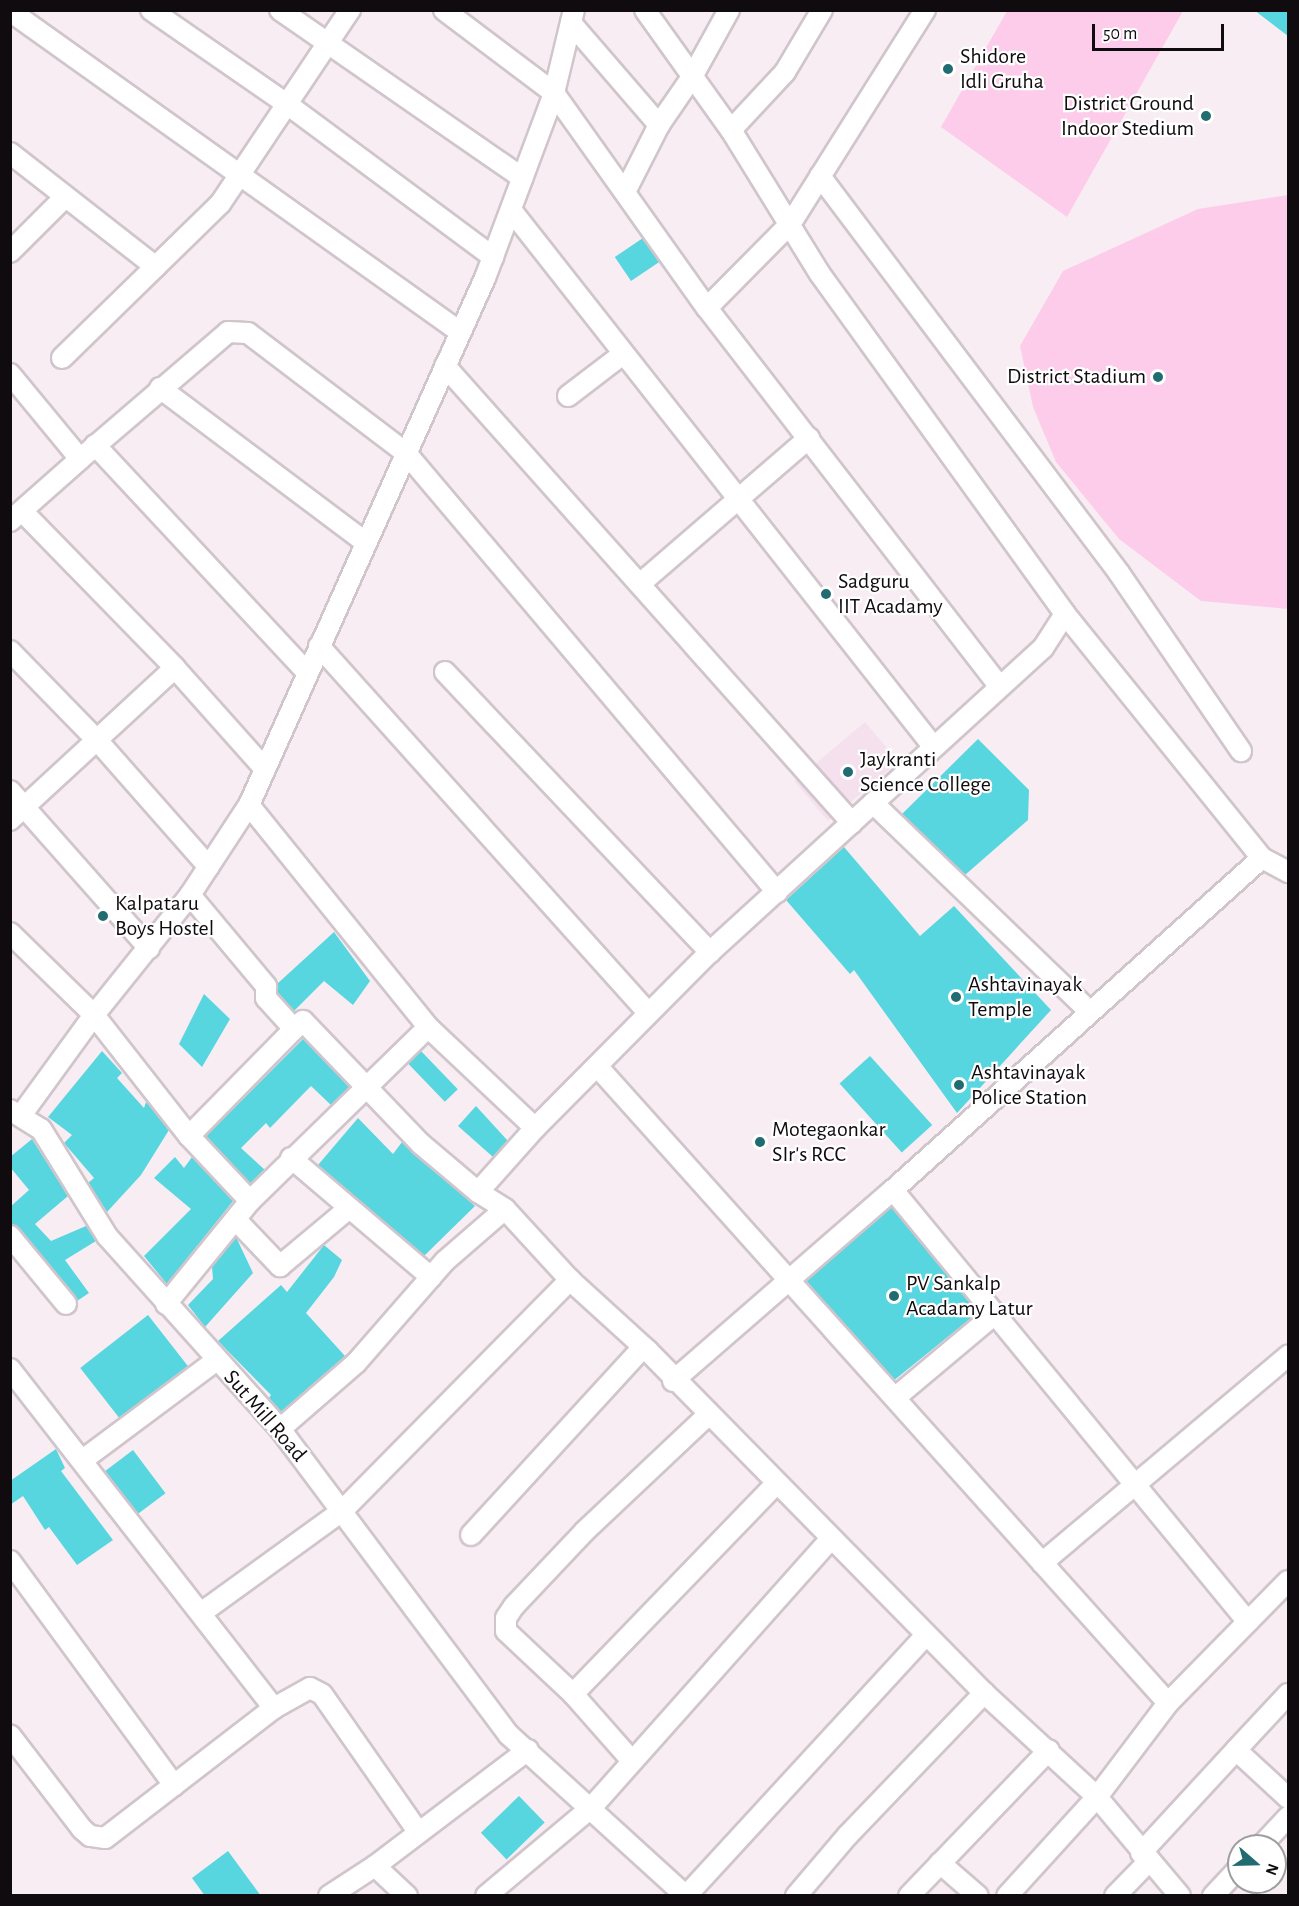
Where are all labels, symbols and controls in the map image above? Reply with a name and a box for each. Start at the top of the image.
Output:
scale bar [1095,12,1227,50]
text: 50 m [1103,25,1137,43]
place label: Shidore Idli Gruha [960,43,1044,94]
marker: Shidore Idli Gruha [941,62,955,76]
place label: District Ground Indoor Stedium [1061,90,1194,142]
marker: District Ground Indoor Stedium [1199,109,1213,123]
place label: District Stadium [1007,364,1146,390]
marker: District Stadium [1151,370,1165,384]
place label: Sadguru IIT Acadamy [838,568,943,620]
marker: Sadguru IIT Acadamy [819,587,833,601]
place label: Jaykranti Science College [860,746,991,798]
marker: Jaykranti Science College [841,765,855,779]
place label: Kalpataru Boys Hostel [115,890,214,942]
marker: Kalpataru Boys Hostel [96,909,110,923]
place label: Ashtavinayak Temple [968,971,1082,1022]
marker: Ashtavinayak Temple [949,990,963,1004]
place label: Ashtavinayak Police Station [971,1059,1087,1110]
marker: Ashtavinayak Police Station [952,1078,966,1092]
place label: Motegaonkar SIr's RCC [772,1116,885,1168]
marker: Motegaonkar SIr's RCC [753,1135,767,1149]
place label: PV Sankalp Acadamy Latur [906,1270,1033,1322]
marker: PV Sankalp Acadamy Latur [887,1289,901,1303]
street label: Sut Mill Road [218,1365,312,1467]
north arrow [1227,1834,1287,1894]
text: N [1263,1862,1281,1877]

